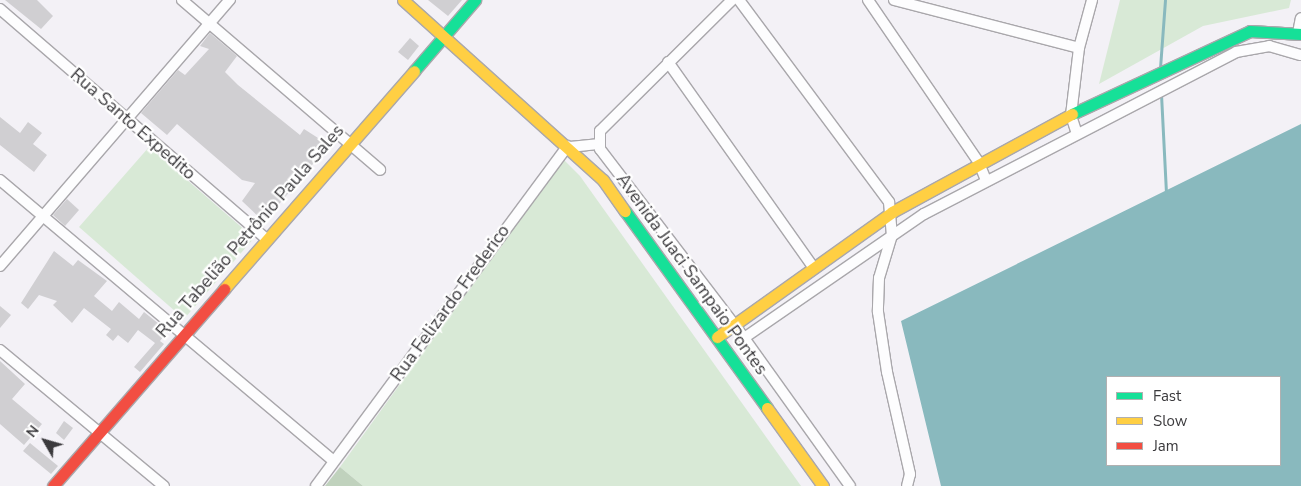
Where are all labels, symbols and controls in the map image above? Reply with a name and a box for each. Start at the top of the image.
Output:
street label: Rua Santo Expedito [66,64,200,184]
street label: Rua Tabelião Petrônio Paula Sales [151,120,349,342]
street label: Avenida Juaci Sampaio Pontes [612,169,772,379]
street label: Rua Felizardo Frederico [386,220,514,386]
legend [1106,376,1281,466]
text: Fast [1153,386,1181,406]
text: Slow [1153,411,1187,431]
north arrow [20,416,70,466]
text: N [22,421,43,441]
text: Jam [1153,436,1179,456]

